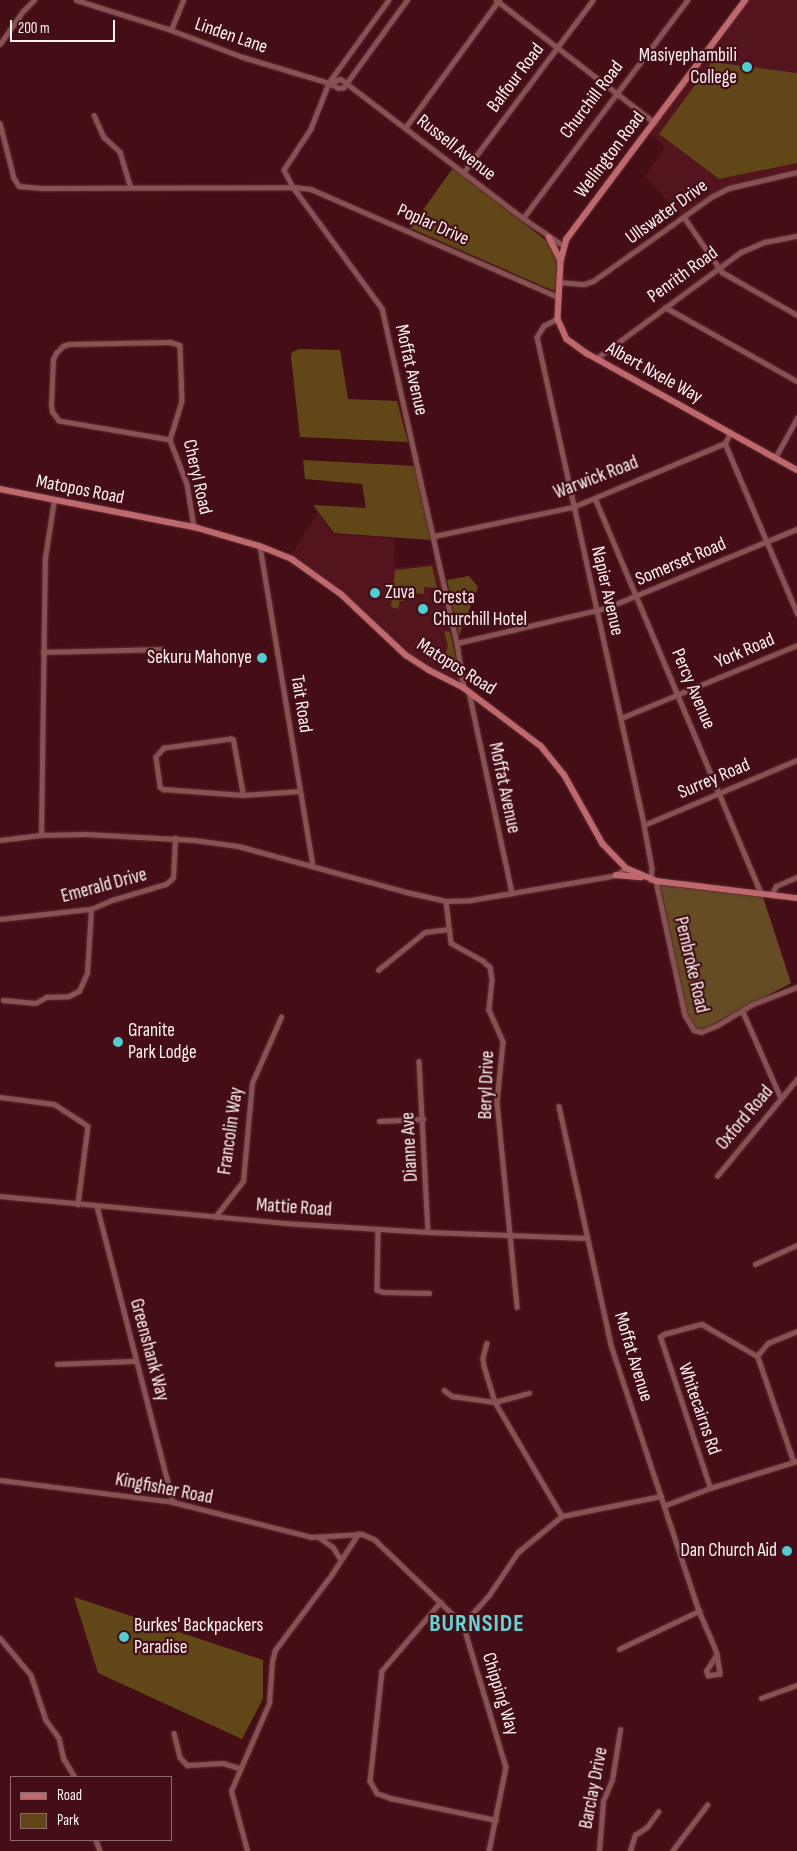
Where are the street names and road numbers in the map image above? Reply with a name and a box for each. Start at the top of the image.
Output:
street label: Linden Lane [192,13,270,59]
street label: Balfour Road [483,39,549,117]
street label: Churchill Road [555,57,629,143]
street label: Wellington Road [570,107,650,203]
street label: Russell Avenue [412,110,500,186]
street label: Ullswater Drive [621,175,713,249]
street label: Poplar Drive [394,199,472,251]
street label: Penrith Road [643,242,723,308]
street label: Moffat Avenue [389,322,433,418]
street label: Albert Nxele Way [602,337,706,409]
street label: Cheryl Road [177,437,217,517]
street label: Warwick Road [551,451,641,505]
street label: Matopos Road [34,470,126,510]
street label: Somerset Road [632,533,730,591]
street label: Napier Avenue [586,544,628,638]
street label: York Road [712,628,778,674]
street label: Matopos Road [412,634,500,700]
street label: Percy Avenue [666,645,720,733]
street label: Tait Road [285,674,317,734]
street label: Moffat Avenue [483,740,525,836]
street label: Surrey Road [674,754,754,804]
street label: Emerald Drive [59,864,149,908]
street label: Pembroke Road [669,915,713,1015]
street label: Beryl Drive [474,1050,500,1120]
street label: Oxford Road [711,1081,779,1155]
street label: Francolin Way [214,1086,248,1176]
street label: Dianne Ave [397,1112,423,1182]
street label: Mattie Road [255,1194,333,1222]
street label: Greenshank Way [124,1296,174,1404]
street label: Moffat Avenue [609,1309,657,1405]
street label: Whitecairns Rd [673,1360,725,1458]
street label: Kingfisher Road [113,1468,215,1510]
street label: Chipping Way [477,1650,523,1738]
street label: Barclay Drive [575,1745,613,1831]

